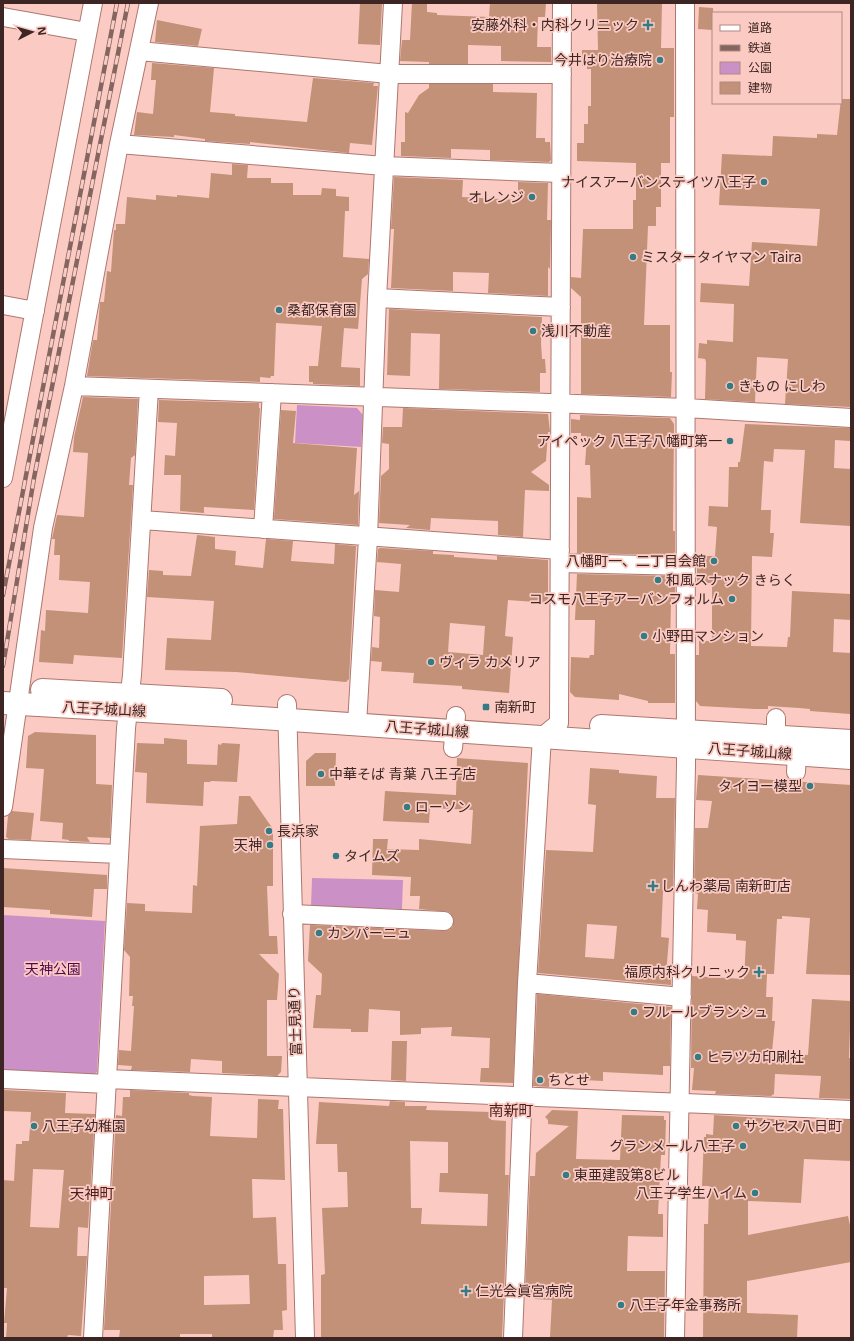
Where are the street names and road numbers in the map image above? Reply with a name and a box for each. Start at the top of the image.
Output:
street label: 八王子城山線 [62,697,146,720]
street label: 八王子城山線 [384,716,470,741]
street label: 八王子城山線 [707,738,793,763]
street label: 富士見通り [284,986,305,1056]

